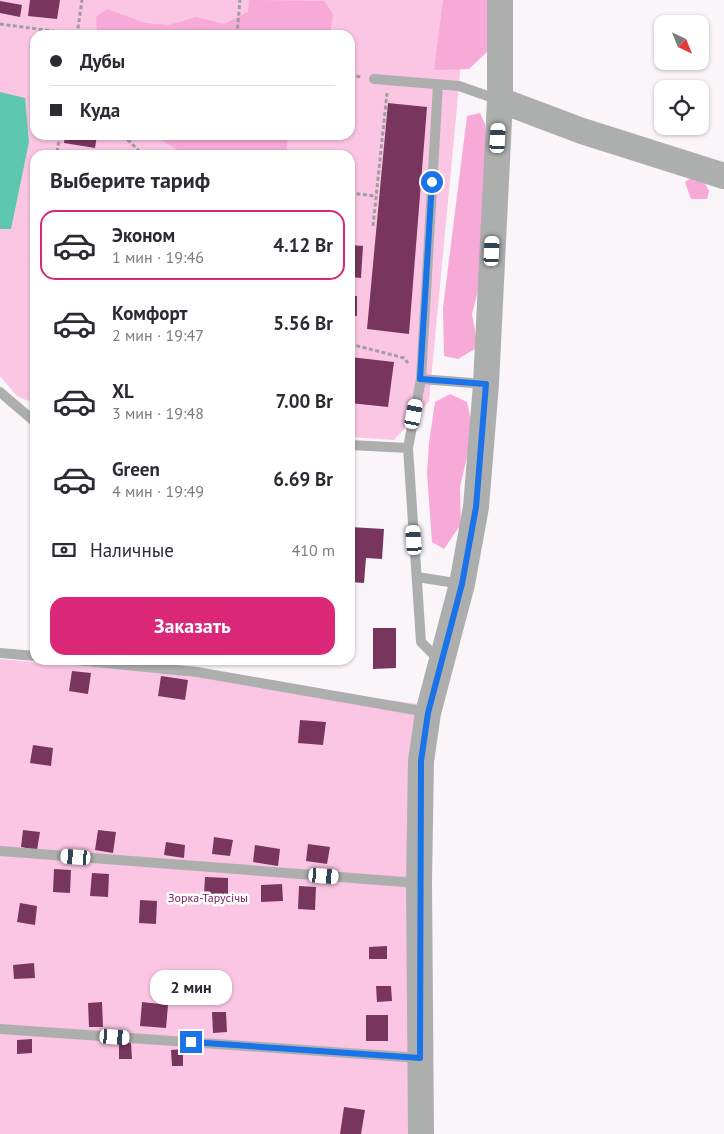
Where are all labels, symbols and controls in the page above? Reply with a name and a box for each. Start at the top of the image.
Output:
north arrow [654,15,709,70]
map controls [654,15,709,135]
text: Дубы [80,49,125,73]
button: locate [654,80,709,135]
text: Куда [80,98,120,122]
car [489,123,506,153]
text: Выберите тариф [50,166,210,194]
route start [421,171,443,193]
icon: car [52,223,97,268]
text: Эконом [112,223,175,247]
text: 4.12 Br [273,233,333,257]
car [483,236,500,266]
text: 1 мин · 19:46 [112,247,204,267]
icon: car [52,301,97,346]
text: Комфорт [112,301,188,325]
text: 5.56 Br [273,311,333,335]
text: 2 мин · 19:47 [112,325,204,345]
icon: car [52,379,97,424]
text: XL [112,379,134,403]
text: 7.00 Br [276,389,333,413]
car [403,398,424,430]
text: 3 мин · 19:48 [112,403,204,423]
icon: car [52,457,97,502]
text: Green [112,457,160,481]
text: 6.69 Br [273,467,333,491]
text: 4 мин · 19:49 [112,481,204,501]
car [405,525,422,555]
icon: cash [50,536,78,564]
text: Наличные [90,538,174,562]
text: 410 m [292,540,335,560]
button: Заказать [50,597,335,655]
car [60,848,91,866]
car [308,867,339,885]
park label: Зорка-Тарусічы [168,890,248,905]
callout: 2 мин [150,970,232,1004]
text: 2 мин [170,977,212,997]
car [99,1028,130,1046]
route end [180,1031,202,1053]

